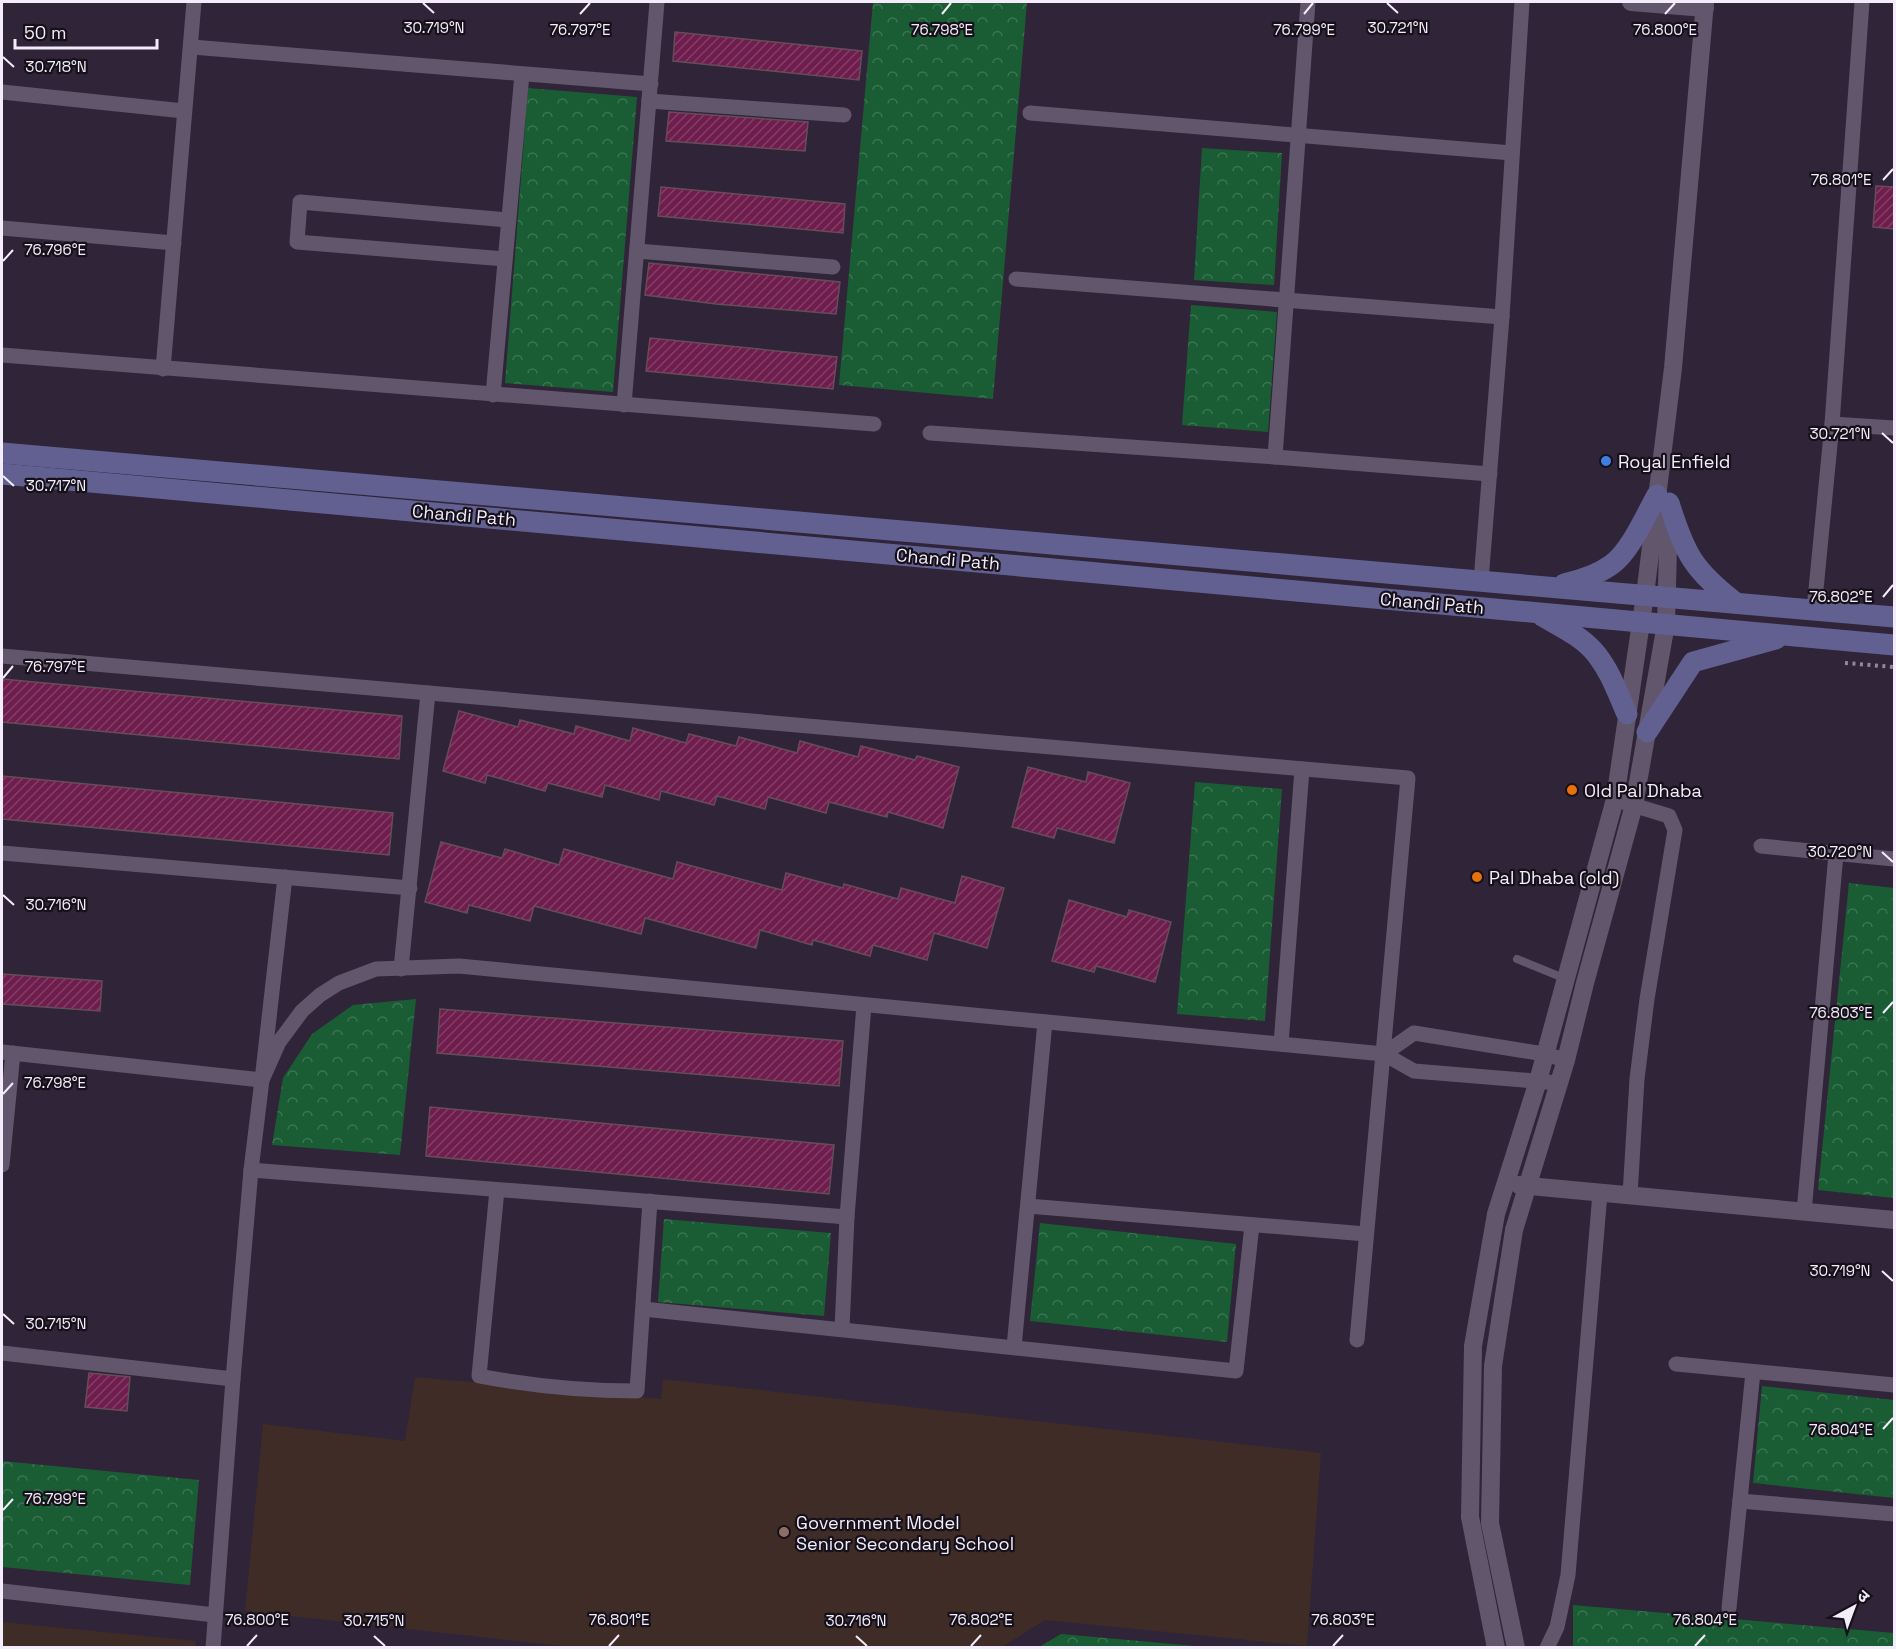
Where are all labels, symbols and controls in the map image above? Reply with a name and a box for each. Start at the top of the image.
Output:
scale bar [15,12,158,50]
text: 30.719°N [403,18,465,37]
text: 30.721°N [1367,18,1429,37]
text: 76.797°E [550,20,610,39]
text: 76.798°E [911,20,973,39]
text: 76.799°E [1273,20,1335,39]
text: 76.800°E [1633,20,1697,39]
text: 50 m [24,21,66,44]
text: 30.718°N [25,57,87,76]
text: 76.801°E [1811,170,1871,189]
text: 76.796°E [24,240,86,259]
text: 30.721°N [1809,424,1871,443]
place label: Royal Enfield [1618,450,1730,473]
marker: Royal Enfield [1599,454,1613,468]
text: 30.717°N [26,476,86,495]
street label: Chandi Path [411,499,517,531]
street label: Chandi Path [895,543,1001,575]
street label: Chandi Path [1379,587,1485,619]
text: 76.802°E [1809,587,1873,606]
text: 76.797°E [25,657,85,676]
place label: Old Pal Dhaba [1584,779,1702,802]
marker: Old Pal Dhaba [1565,783,1579,797]
text: 30.720°N [1808,842,1872,861]
place label: Pal Dhaba (old) [1489,866,1619,889]
marker: Pal Dhaba (old) [1470,870,1484,884]
text: 30.716°N [25,895,87,914]
text: 76.803°E [1809,1003,1873,1022]
text: 76.798°E [24,1073,86,1092]
text: 30.719°N [1809,1261,1871,1280]
text: 30.715°N [26,1314,86,1333]
text: 76.804°E [1809,1420,1873,1439]
text: 76.799°E [24,1489,86,1508]
place label: Government Model Senior Secondary School [796,1511,1014,1555]
marker: Government Model Senior Secondary School [777,1525,791,1539]
north arrow [1824,1577,1884,1637]
text: उ [1853,1585,1874,1607]
text: 76.800°E [225,1610,289,1629]
text: 76.801°E [589,1610,649,1629]
text: 76.802°E [949,1610,1013,1629]
text: 76.803°E [1311,1610,1375,1629]
text: 76.804°E [1673,1610,1737,1629]
text: 30.715°N [344,1611,404,1630]
text: 30.716°N [825,1611,887,1630]

